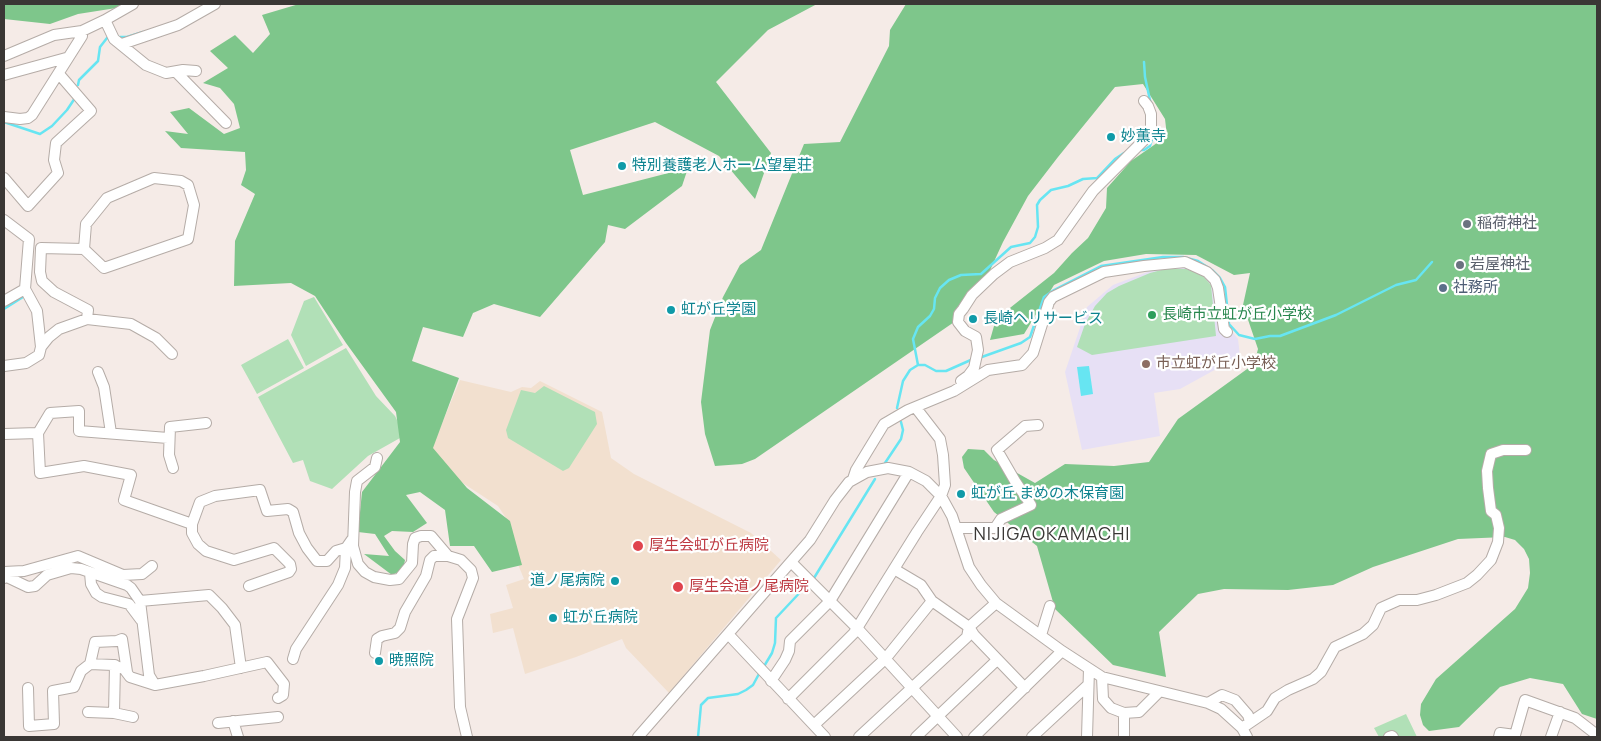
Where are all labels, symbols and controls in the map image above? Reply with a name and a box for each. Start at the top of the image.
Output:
place label: 妙薫寺 [1121,128,1166,146]
marker: 妙薫寺 [1105,131,1117,143]
place label: 特別養護老人ホーム望星荘 [632,157,812,175]
marker: 特別養護老人ホーム望星荘 [616,160,628,172]
place label: 稲荷神社 [1477,215,1537,233]
marker: 稲荷神社 [1461,218,1473,230]
place label: 岩屋神社 [1470,256,1530,274]
marker: 岩屋神社 [1454,259,1466,271]
place label: 社務所 [1453,279,1498,297]
marker: 社務所 [1437,282,1449,294]
place label: 虹が丘学園 [681,301,756,319]
marker: 虹が丘学園 [665,304,677,316]
place label: 長崎市立虹が丘小学校 [1162,306,1312,324]
marker: 長崎市立虹が丘小学校 [1146,309,1158,321]
place label: 長崎ヘリサービス [983,310,1103,328]
marker: 長崎ヘリサービス [967,313,979,325]
place label: 市立虹が丘小学校 [1156,355,1276,373]
marker: 市立虹が丘小学校 [1140,358,1152,370]
place label: 虹が丘 まめの木保育園 [971,485,1124,503]
marker: 虹が丘 まめの木保育園 [955,488,967,500]
district label: NIJIGAOKAMACHI [972,524,1132,546]
place label: 厚生会虹が丘病院 [649,537,769,555]
marker: 厚生会虹が丘病院 [631,539,645,553]
place label: 道ノ尾病院 [530,572,605,590]
marker: 道ノ尾病院 [609,575,621,587]
place label: 厚生会道ノ尾病院 [689,578,809,596]
marker: 厚生会道ノ尾病院 [671,580,685,594]
place label: 虹が丘病院 [563,609,638,627]
marker: 虹が丘病院 [547,612,559,624]
place label: 暁照院 [389,652,434,670]
marker: 暁照院 [373,655,385,667]

